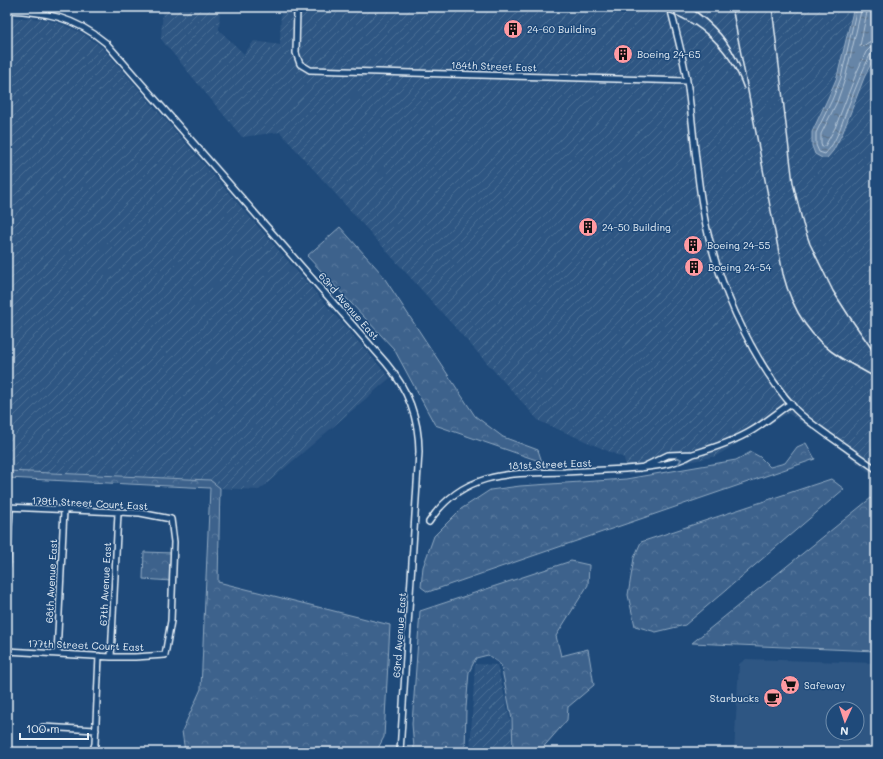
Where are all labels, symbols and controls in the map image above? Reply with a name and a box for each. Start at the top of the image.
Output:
building icon: 24-60 Building [502,18,524,40]
place label: 24-60 Building [527,22,596,36]
building icon: Boeing 24-65 [612,43,634,65]
place label: Boeing 24-65 [637,47,701,61]
street label: 184th Street East [451,58,537,74]
building icon: 24-50 Building [577,216,599,238]
place label: 24-50 Building [602,220,671,234]
building icon: Boeing 24-55 [682,234,704,256]
place label: Boeing 24-55 [707,238,770,252]
building icon: Boeing 24-54 [683,256,705,278]
place label: Boeing 24-54 [708,260,771,274]
street label: 63rd Avenue East [316,269,382,343]
street label: 181st Street East [508,456,592,472]
one-way arrow [675,457,682,465]
street label: 179th Street Court East [31,493,149,513]
street label: 68th Avenue East [42,539,60,623]
street label: 67th Avenue East [96,542,114,626]
street label: 63rd Avenue East [389,592,409,678]
street label: 177th Street Court East [28,636,144,654]
supermarket icon: Safeway [779,674,801,696]
place label: Safeway [804,678,845,692]
cafe icon: Starbucks [762,687,784,709]
place label: Starbucks [710,691,759,705]
north arrow [825,701,865,741]
scale bar [20,715,88,741]
text: 100 m [26,720,60,736]
text: N [840,724,849,739]

